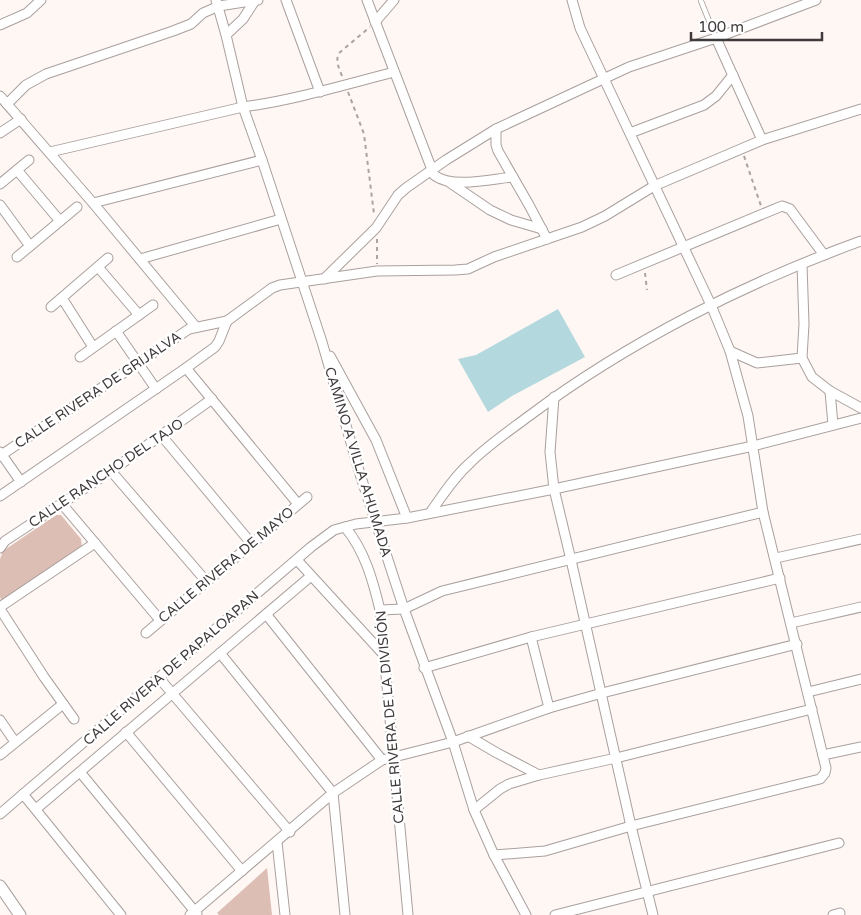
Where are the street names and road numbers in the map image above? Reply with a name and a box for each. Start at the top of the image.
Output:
street label: CALLE RIVERA DE GRIJALVA [12,328,184,452]
street label: CAMINO A VILLA AHUMADA [321,365,395,559]
street label: CALLE RANCHO DEL TAJO [25,415,187,531]
street label: CALLE RIVERA DE MAYO [155,503,297,627]
street label: CALLE RIVERA DE PAPALOAPAN [80,587,262,749]
street label: CALLE RIVERA DE LA DIVISIÓN [372,610,408,824]

